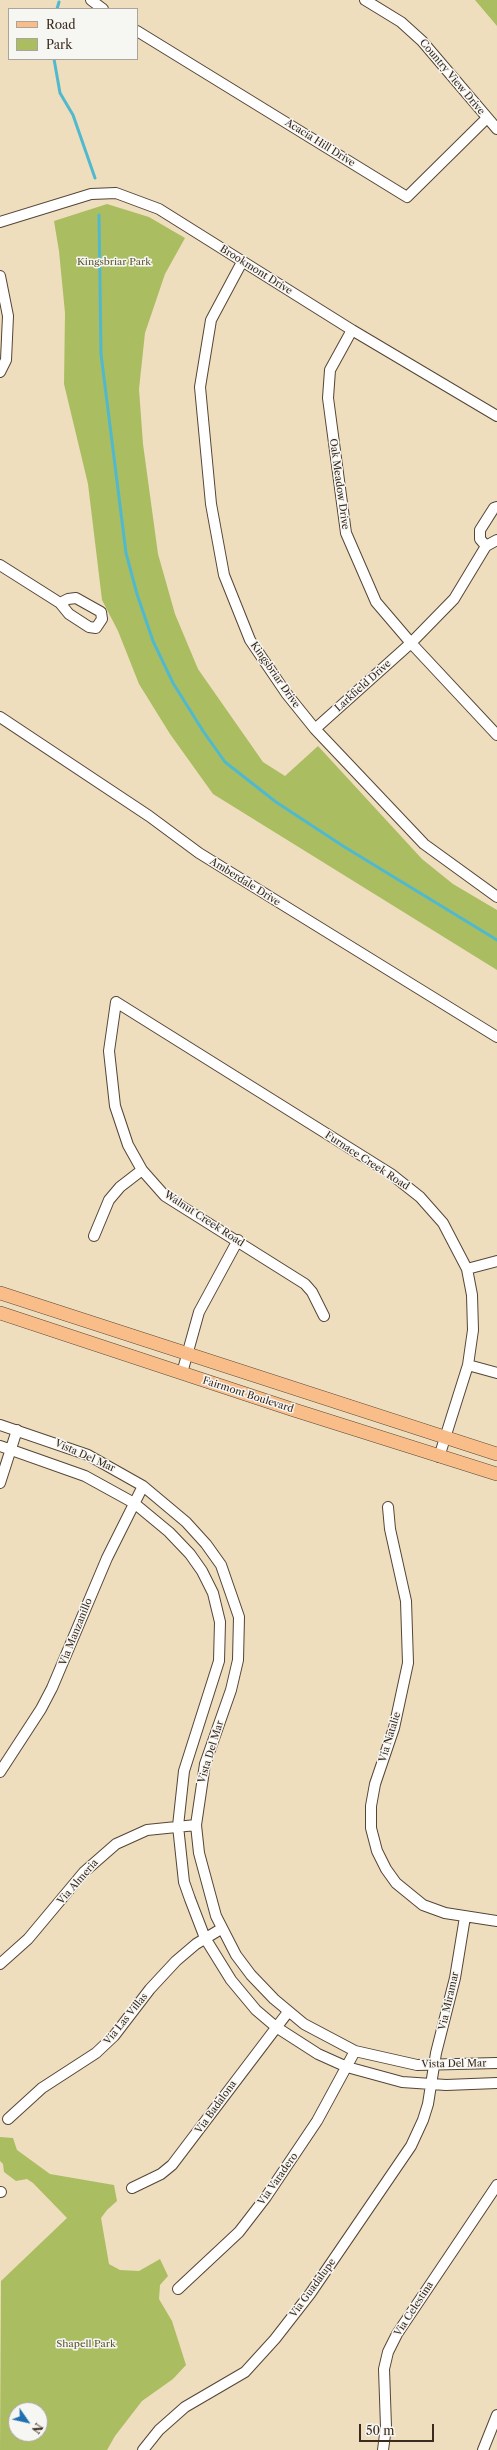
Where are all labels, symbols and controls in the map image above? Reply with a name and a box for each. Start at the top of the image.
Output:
legend [8,8,138,60]
text: Road [46,17,76,32]
text: Park [46,37,72,52]
street label: Country View Drive [417,37,487,117]
street label: Acacia Hill Drive [283,117,357,169]
street label: Brookmont Drive [218,243,294,297]
park label: Kingsbriar Park [77,256,151,268]
street label: Oak Meadow Drive [327,438,351,530]
street label: Kingsbriar Drive [248,640,302,710]
street label: Larkfield Drive [332,658,394,714]
street label: Amberdale Drive [207,855,283,909]
street label: Furnace Creek Road [323,1129,411,1193]
street label: Walnut Creek Road [162,1189,246,1249]
street label: Fairmont Boulevard [201,1375,295,1415]
street label: Vista Del Mar [53,1437,117,1475]
street label: Via Manzanillo [57,1597,95,1667]
street label: Via Natalie [377,1710,403,1764]
street label: Vista Del Mar [196,1719,226,1785]
street label: Via Almeria [55,1857,101,1907]
street label: Via Miramar [436,1971,462,2031]
street label: Via Las Villas [102,1991,150,2047]
street label: Vista Del Mar [421,2057,487,2071]
street label: Via Badalona [193,2078,239,2136]
street label: Via Varadero [256,2151,300,2207]
street label: Via Guadalupe [288,2256,338,2320]
street label: Via Celestina [392,2280,436,2338]
park label: Shapell Park [56,2338,116,2350]
north arrow [8,2402,48,2442]
scale bar [361,2416,436,2442]
text: N [29,2420,46,2436]
text: 50 m [366,2423,395,2438]

